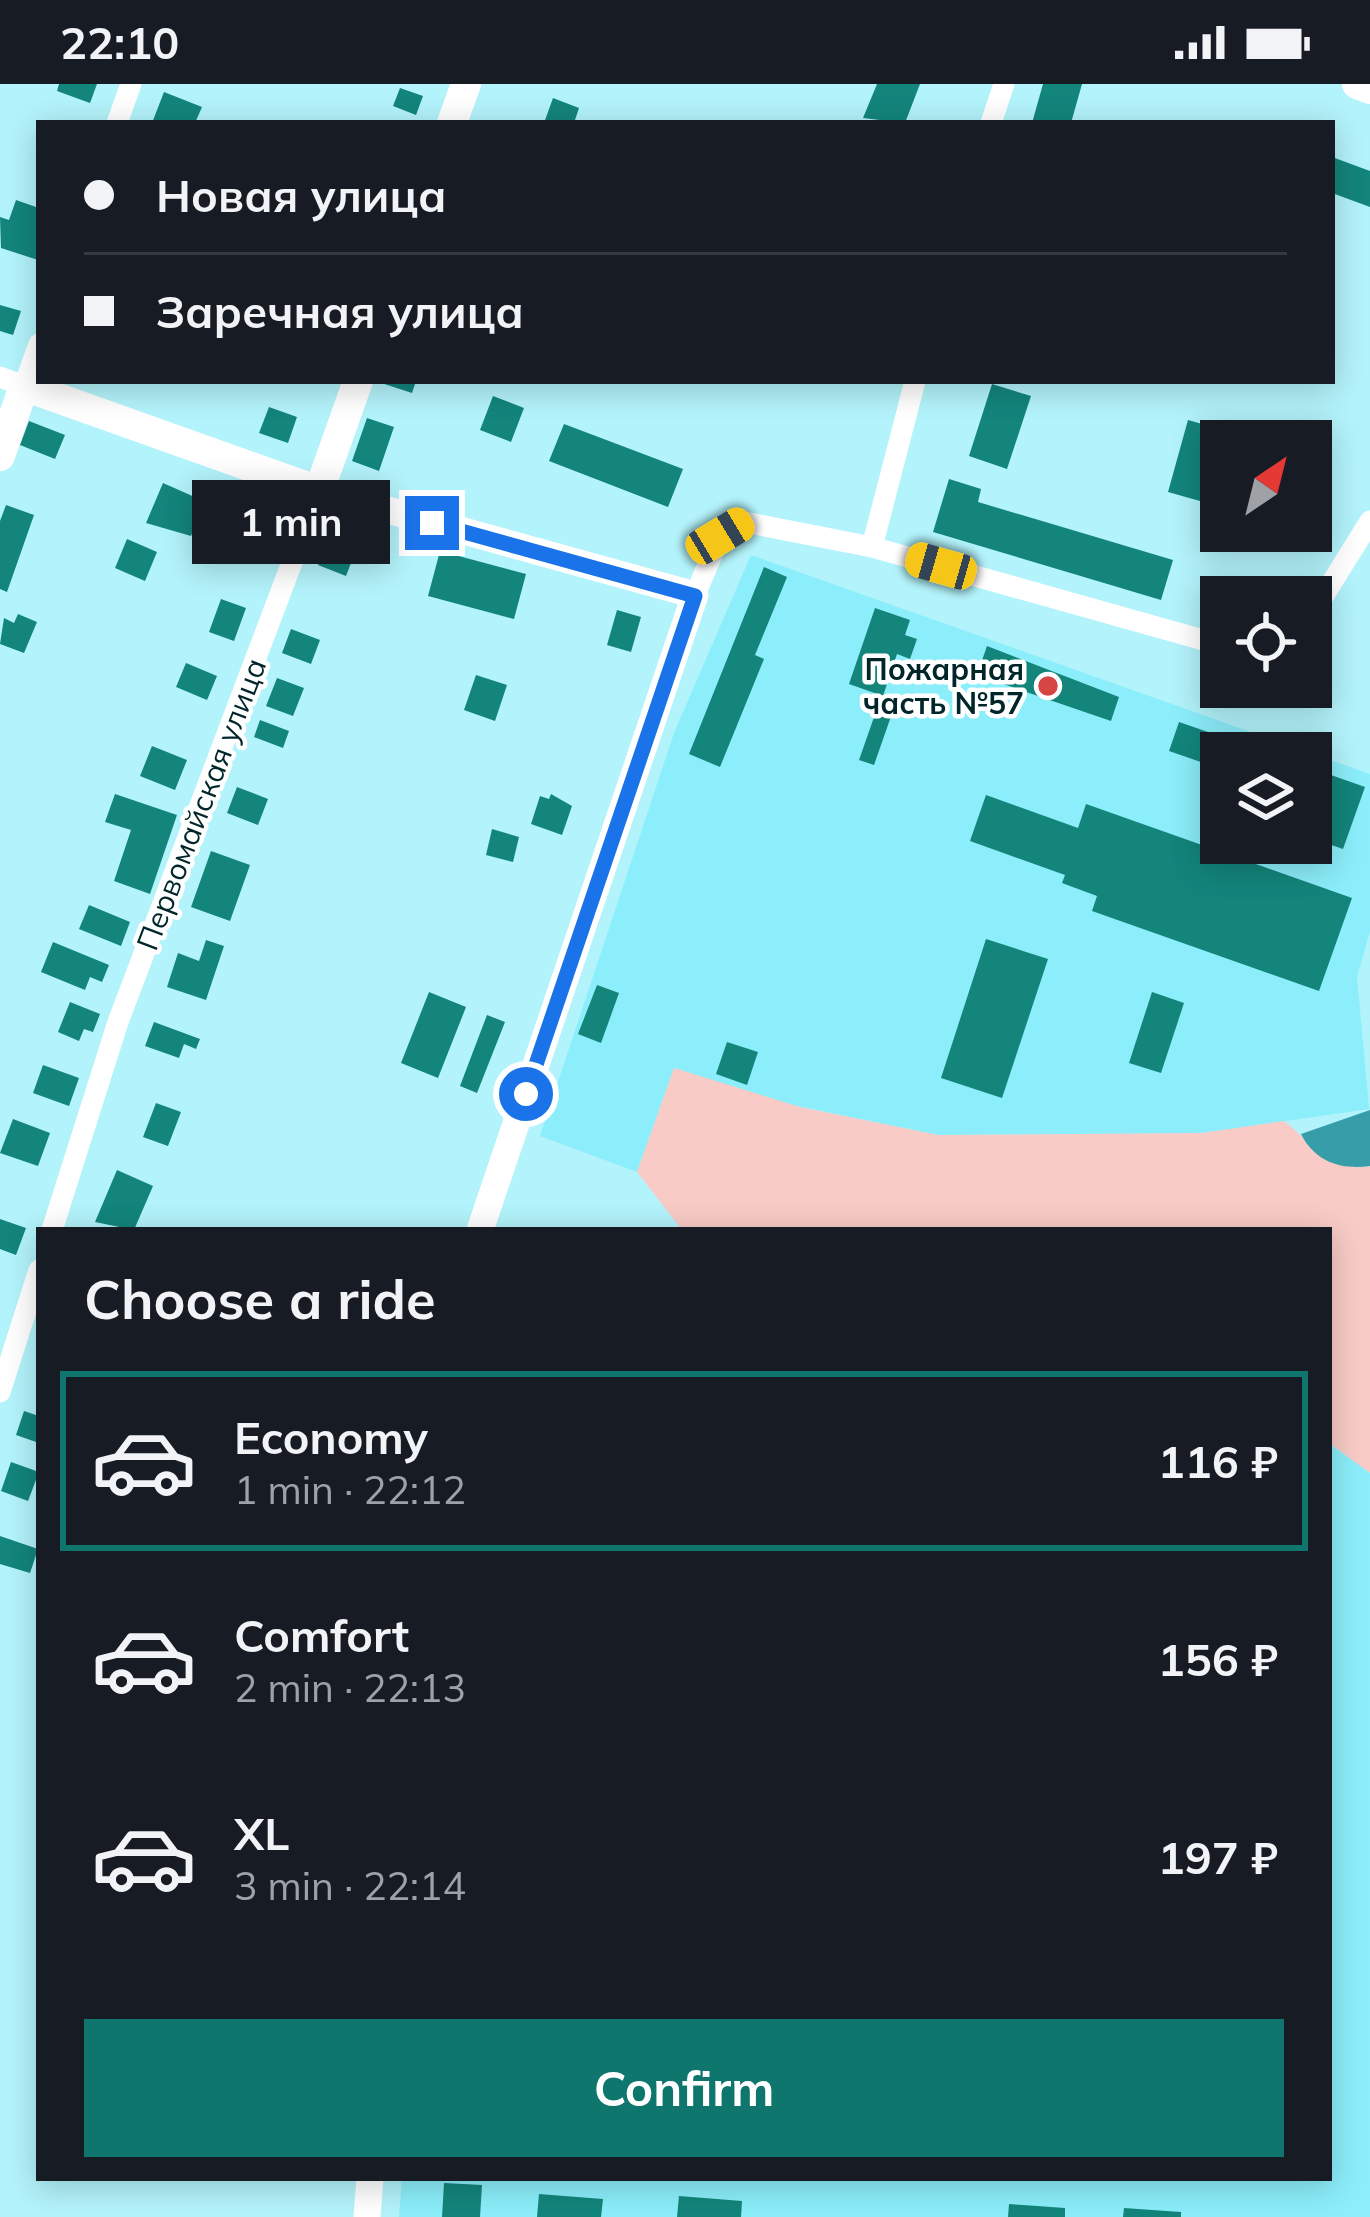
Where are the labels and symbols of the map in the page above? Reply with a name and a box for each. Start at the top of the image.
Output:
north arrow [1200,420,1332,552]
callout: 1 min [192,481,390,565]
route end [405,496,459,550]
car [680,502,760,570]
car [901,539,981,593]
place label: Пожарная часть №57 [863,650,1024,722]
street label: Первомайская улица [128,653,274,955]
marker: Пожарная часть №57 [1035,673,1061,699]
route start [499,1067,553,1121]

